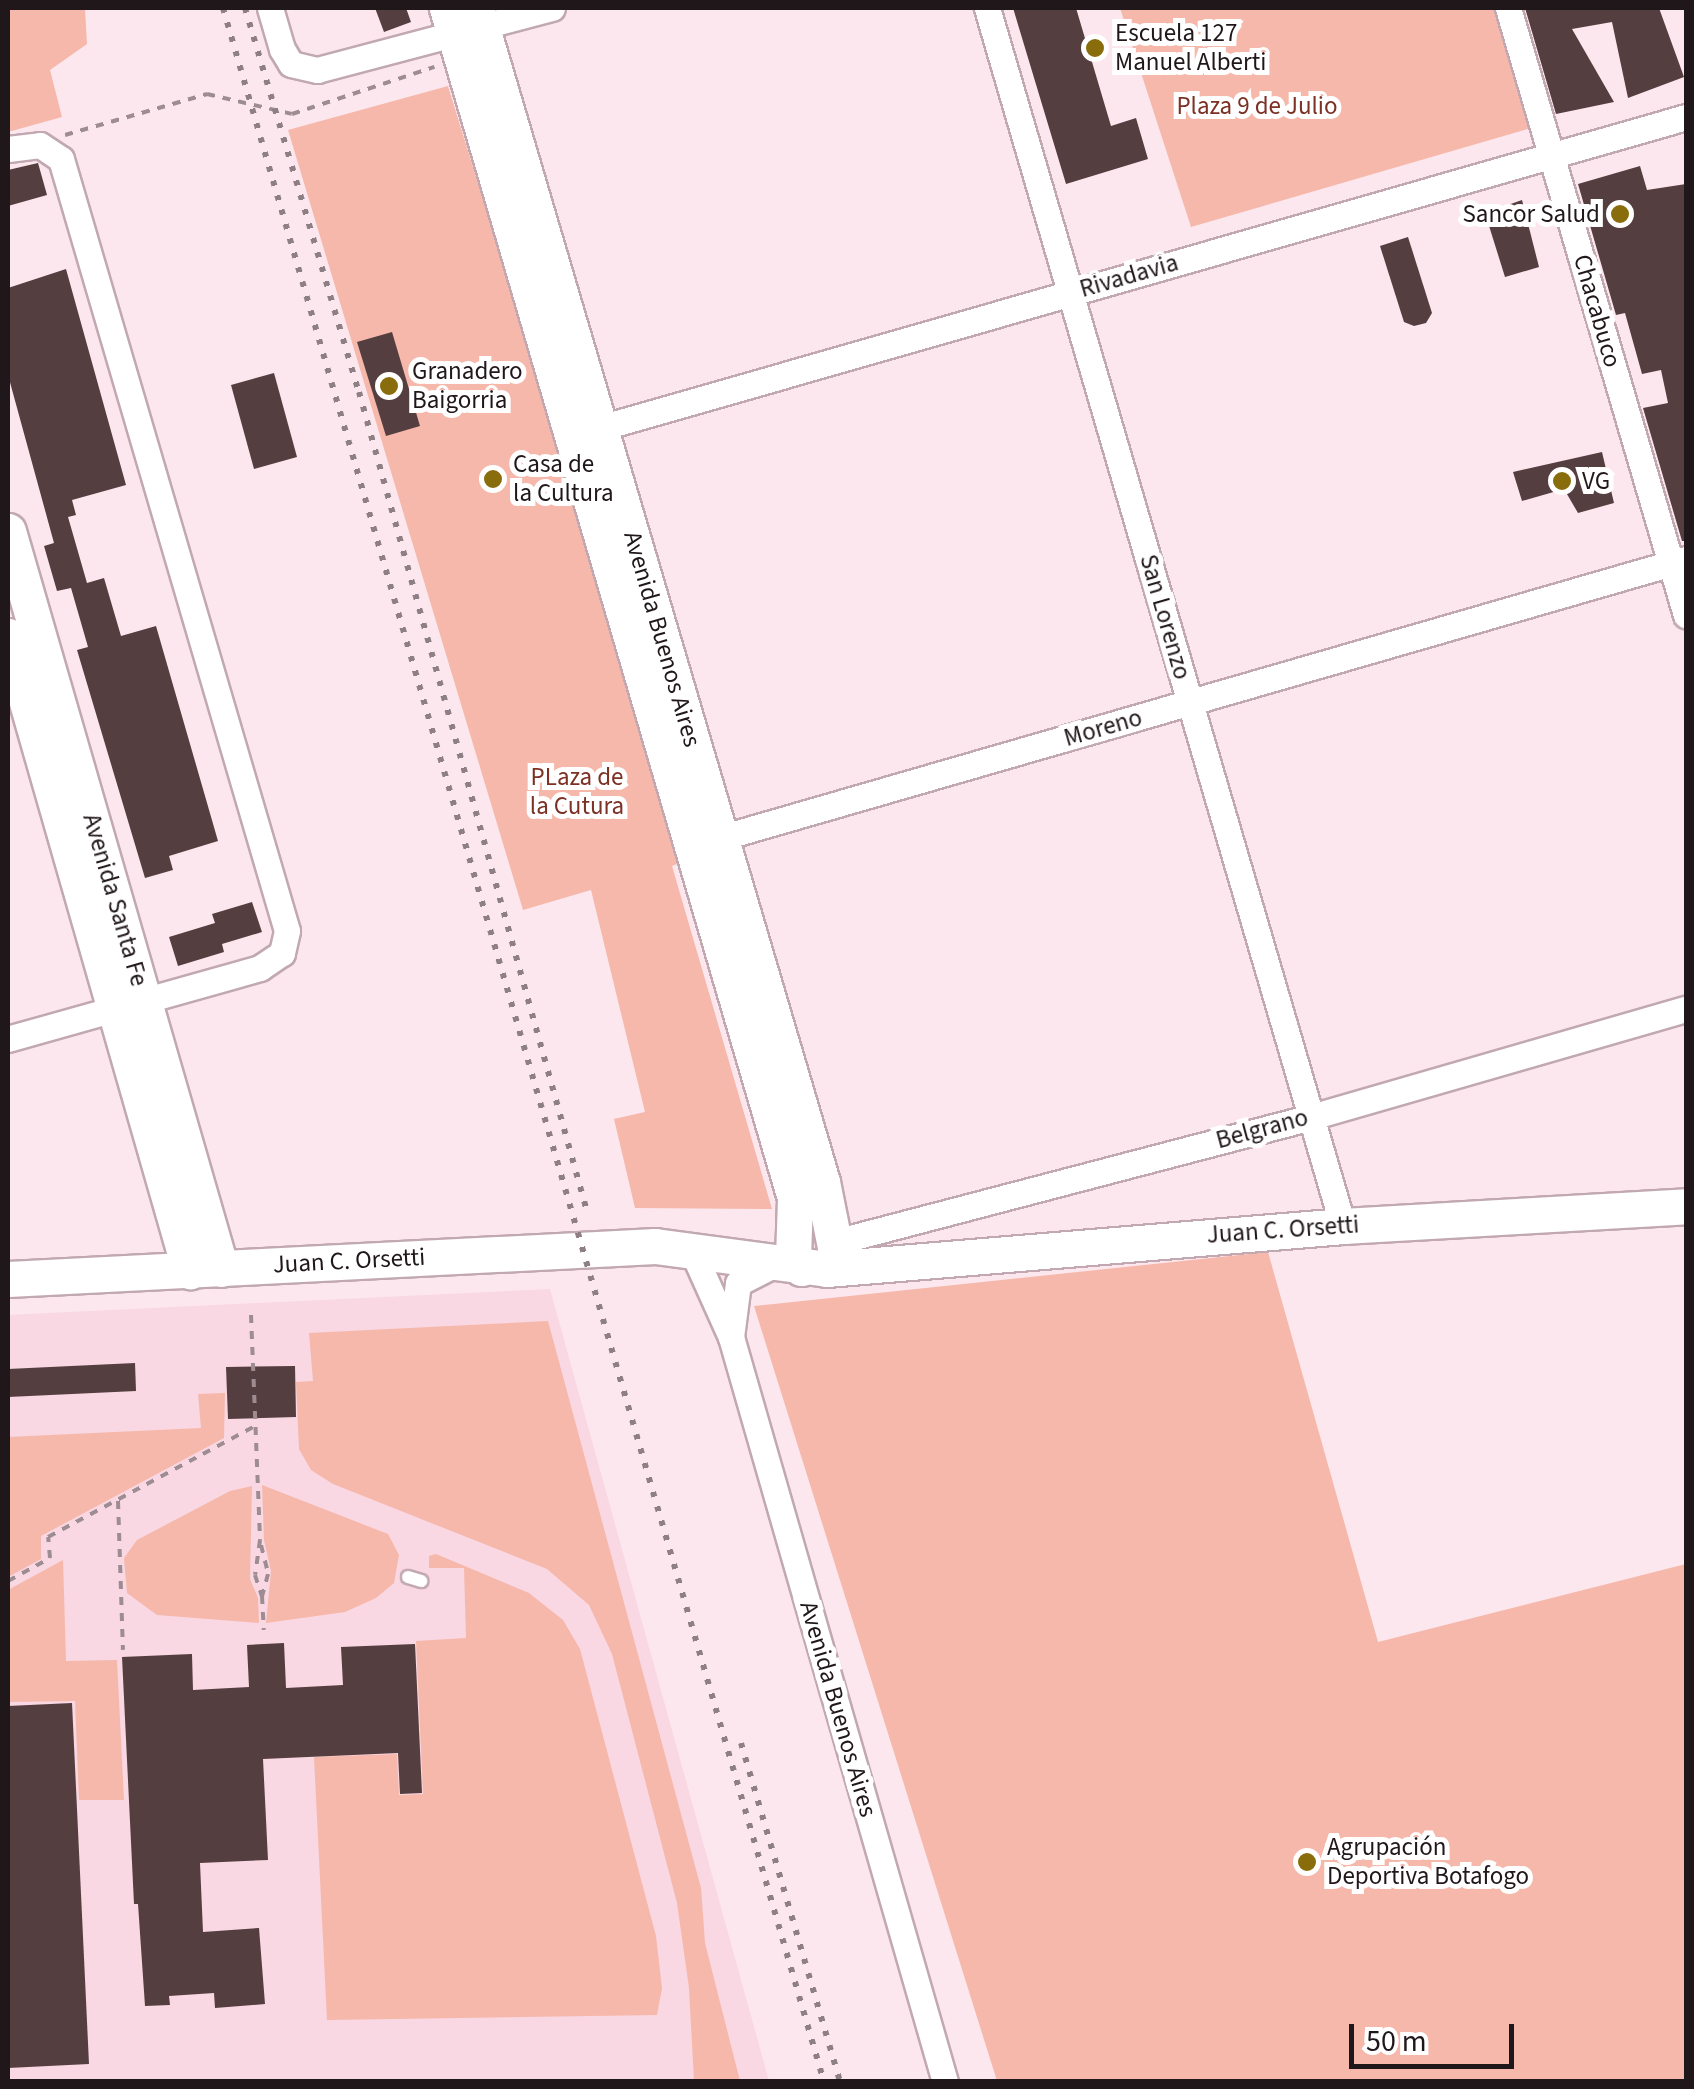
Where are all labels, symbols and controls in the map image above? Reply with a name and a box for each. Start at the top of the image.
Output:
place label: Escuela 127 Manuel Alberti [1115,19,1266,78]
marker: Escuela 127 Manuel Alberti [1084,37,1106,59]
park label: Plaza 9 de Julio [1176,91,1338,121]
place label: Sancor Salud [1462,199,1600,229]
marker: Sancor Salud [1609,203,1631,225]
street label: Rivadavia [1076,248,1182,304]
street label: Chacabuco [1567,251,1627,371]
place label: Granadero Baigorria [412,357,523,416]
marker: Granadero Baigorria [376,373,402,399]
place label: Casa de la Cultura [513,450,614,509]
place label: VG [1582,466,1610,496]
marker: Casa de la Cultura [482,468,504,490]
marker: VG [1551,470,1573,492]
street label: Avenida Buenos Aires [617,528,707,750]
street label: San Lorenzo [1133,551,1197,683]
street label: Moreno [1061,703,1145,753]
park label: PLaza de la Cutura [530,763,624,822]
street label: Avenida Santa Fe [76,810,154,990]
street label: Belgrano [1213,1102,1311,1156]
street label: Juan C. Orsetti [1206,1210,1360,1250]
street label: Juan C. Orsetti [272,1242,426,1280]
street label: Avenida Buenos Aires [793,1598,883,1820]
place label: Agrupación Deportiva Botafogo [1327,1833,1529,1892]
marker: Agrupación Deportiva Botafogo [1296,1851,1318,1873]
scale bar [1354,2004,1519,2066]
text: 50 m [1366,2020,1427,2063]

